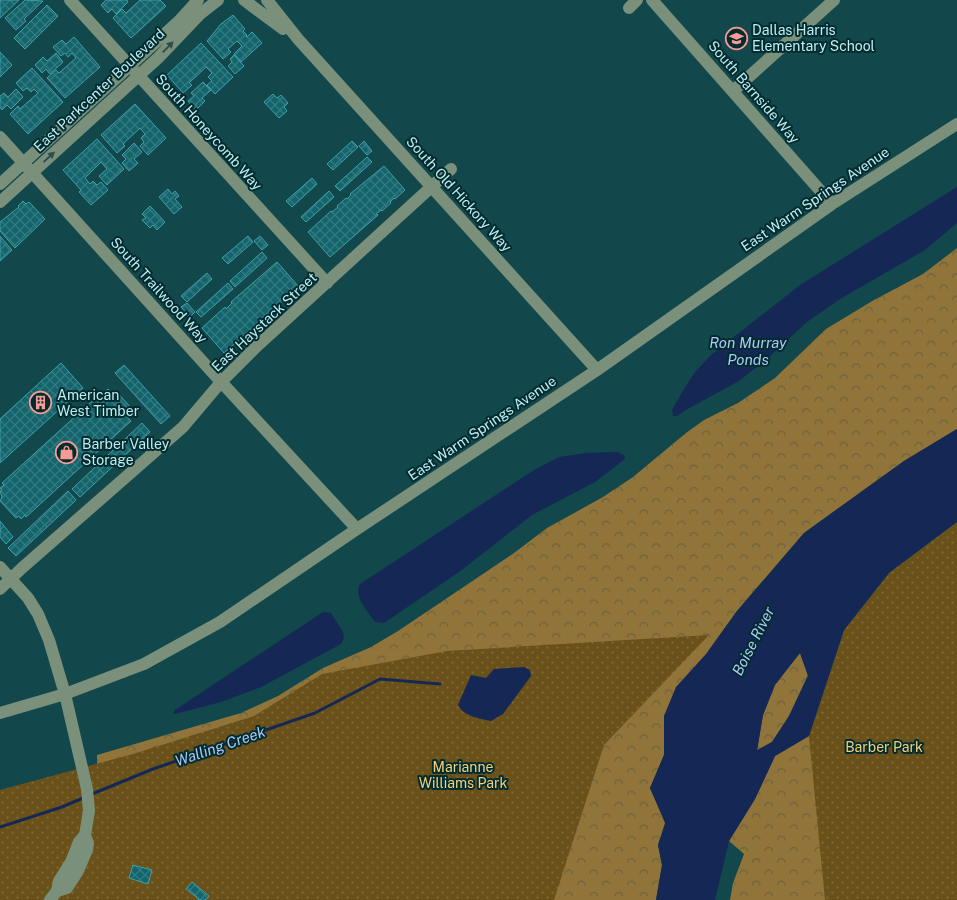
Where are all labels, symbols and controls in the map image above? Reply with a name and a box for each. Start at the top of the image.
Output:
place label: Dallas Harris Elementary School [752,22,875,54]
street label: East Parkcenter Boulevard [30,25,168,155]
school or university icon: Dallas Harris Elementary School [724,26,748,50]
street label: South Barnside Way [705,38,803,147]
one-way arrow [162,41,174,53]
street label: South Honeycomb Way [153,71,266,194]
street label: South Old Hickory Way [403,133,515,255]
street label: East Warm Springs Avenue [738,143,892,255]
one-way arrow [43,151,55,163]
street label: South Trailwood Way [107,234,211,346]
street label: East Haystack Street [208,269,320,375]
water label: Ron Murray Ponds [709,334,787,368]
street label: East Warm Springs Avenue [405,372,559,484]
place label: American West Timber [57,387,139,419]
building icon: American West Timber [29,391,53,415]
place label: Barber Valley Storage [82,436,170,468]
shop icon: Barber Valley Storage [54,440,78,464]
water label: Boise River [728,604,778,678]
water label: Walling Creek [173,722,268,769]
park label: Barber Park [845,739,923,755]
park label: Marianne Williams Park [419,759,507,791]

